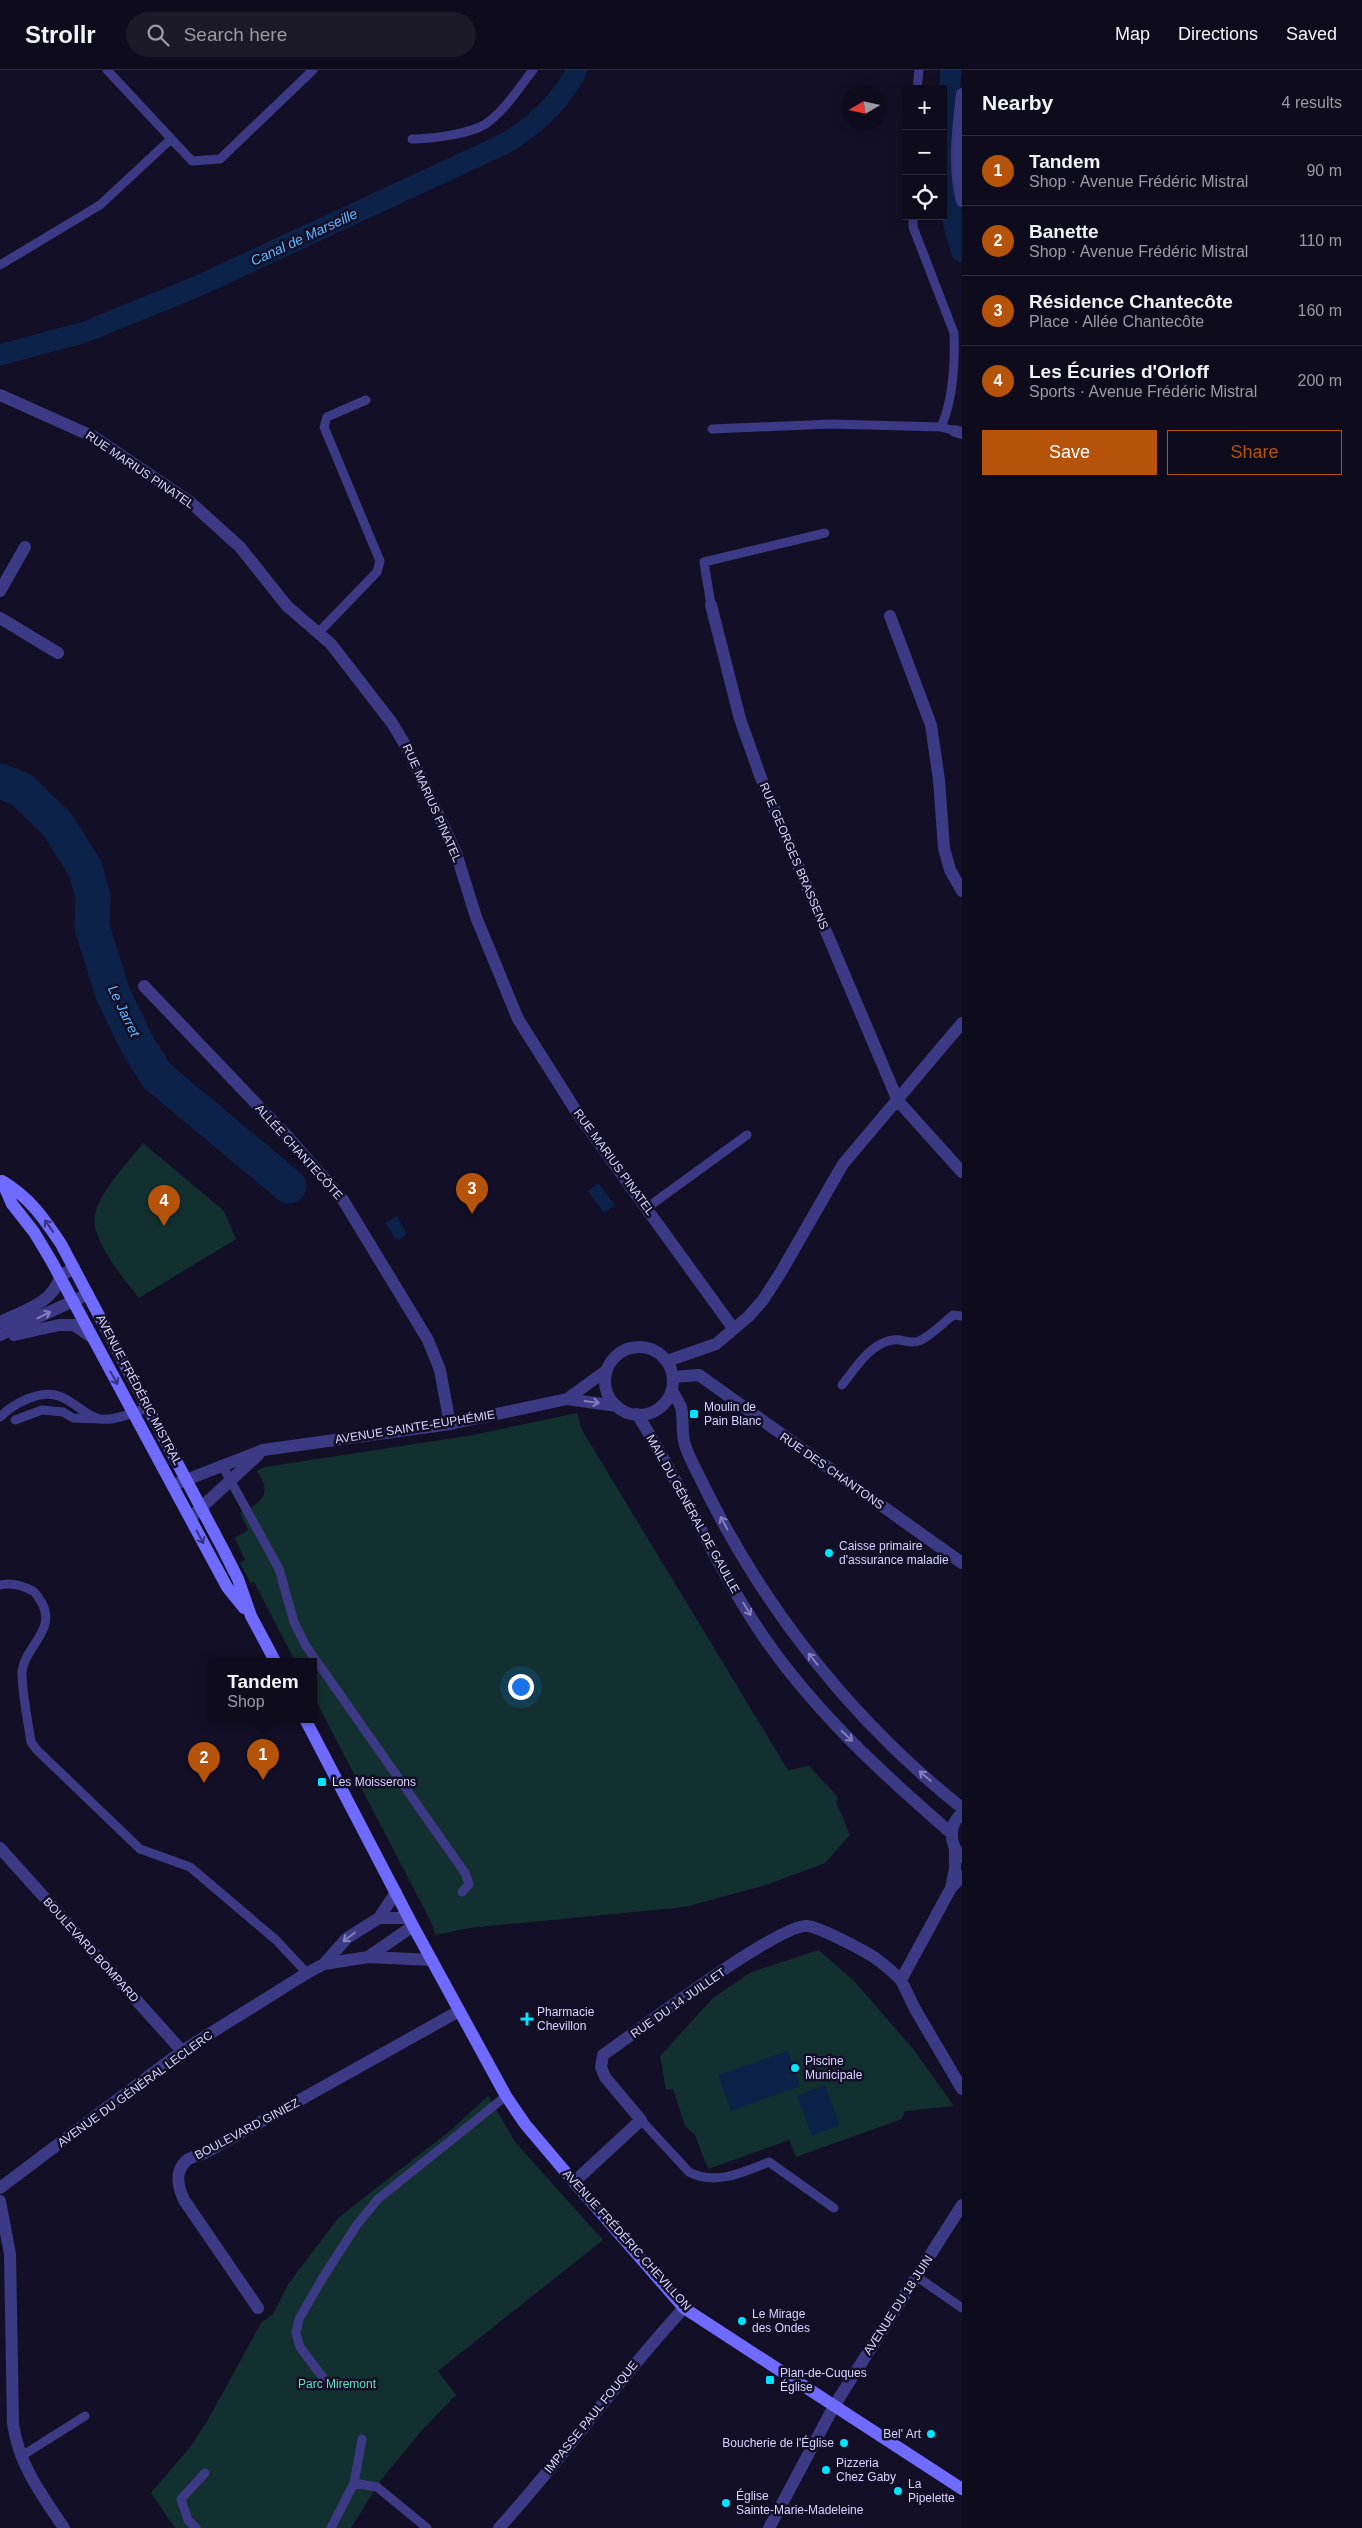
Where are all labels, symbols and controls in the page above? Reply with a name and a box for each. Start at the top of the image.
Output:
search box [126,12,476,57]
text: Strollr [25,21,96,48]
icon: search [144,21,172,49]
text: Search here [184,24,287,45]
text: Map [1115,24,1150,44]
text: Directions [1178,24,1258,44]
text: Saved [1286,24,1337,44]
north arrow [842,85,887,130]
map controls [902,85,947,220]
button: + [902,85,947,130]
text: Nearby [982,91,1053,114]
text: 4 results [1282,94,1342,111]
button: − [902,130,947,175]
text: Tandem [1029,151,1100,172]
text: 1 [994,162,1002,179]
text: 90 m [1306,162,1342,179]
text: Shop · Avenue Frédéric Mistral [1029,173,1248,190]
button: locate [902,175,947,220]
water label: Canal de Marseille [248,205,360,269]
text: Banette [1029,221,1099,242]
text: 2 [994,232,1002,249]
text: 110 m [1299,232,1342,249]
text: Shop · Avenue Frédéric Mistral [1029,243,1248,260]
text: Résidence Chantecôte [1029,291,1233,312]
text: 3 [994,302,1002,319]
text: 160 m [1298,302,1342,319]
text: Place · Allée Chantecôte [1029,313,1204,330]
text: Les Écuries d'Orloff [1029,361,1209,382]
text: 4 [994,372,1002,389]
text: 200 m [1298,372,1342,389]
text: Sports · Avenue Frédéric Mistral [1029,383,1257,400]
street label: RUE MARIUS PINATEL [83,428,197,512]
button: Save [982,430,1157,475]
button: Share [1167,430,1342,475]
street label: RUE MARIUS PINATEL [400,742,465,865]
street label: RUE GEORGES BRASSENS [757,781,831,931]
water label: Le Jarret [105,983,144,1040]
street label: ALLÉE CHANTECÔTE [253,1101,346,1203]
street label: RUE MARIUS PINATEL [571,1106,657,1218]
pin: 3 [456,1173,488,1214]
pin: 4 [148,1185,180,1226]
one-way arrow [44,1220,54,1234]
one-way arrow [36,1310,51,1319]
street label: AVENUE FRÉDÉRIC MISTRAL [93,1312,186,1468]
one-way arrow [109,1371,119,1386]
one-way arrow [583,1398,599,1408]
place label: Moulin de Pain Blanc [704,1400,761,1428]
street label: AVENUE SAINTE-EUPHÉMIE [334,1406,496,1447]
marker: Moulin de Pain Blanc [688,1408,700,1420]
street label: RUE DES CHANTONS [777,1430,887,1512]
street label: MAIL DU GÉNÉRAL DE GAULLE [643,1432,743,1596]
one-way arrow [719,1516,728,1531]
one-way arrow [195,1529,205,1544]
place label: Caisse primaire d'assurance maladie [839,1539,949,1567]
marker: Caisse primaire d'assurance maladie [823,1547,835,1559]
one-way arrow [742,1602,752,1616]
one-way arrow [808,1652,819,1665]
popup [209,1658,317,1723]
text: Tandem [227,1671,299,1692]
your location [508,1674,534,1700]
text: Shop [227,1693,265,1710]
one-way arrow [841,1730,854,1742]
pin: 1 [247,1739,279,1780]
pin: 2 [188,1742,220,1783]
one-way arrow [918,1771,931,1782]
place label: Les Moisserons [332,1775,416,1789]
marker: Les Moisserons [316,1776,328,1788]
street label: BOULEVARD BOMPARD [40,1895,142,2006]
one-way arrow [343,1932,356,1943]
street label: RUE DU 14 JUILLET [628,1965,729,2041]
place label: Pharmacie Chevillon [537,2005,595,2033]
marker: Pharmacie Chevillon [521,2013,533,2025]
street label: AVENUE DU GÉNÉRAL LECLERC [54,2027,215,2150]
place label: Piscine Municipale [805,2054,863,2082]
marker: Piscine Municipale [789,2062,801,2074]
street label: BOULEVARD GINIEZ [192,2095,302,2163]
street label: AVENUE FRÉDÉRIC CHEVILLON [560,2166,695,2313]
street label: AVENUE DU 18 JUIN [861,2253,935,2357]
place label: Le Mirage des Ondes [752,2307,810,2335]
marker: Le Mirage des Ondes [736,2315,748,2327]
street label: IMPASSE PAUL FOUQUE [541,2358,641,2476]
place label: Plan-de-Cuques Église [780,2366,867,2394]
marker: Plan-de-Cuques Église [764,2374,776,2386]
park label: Parc Miremont [298,2377,377,2391]
place label: Bel' Art [883,2427,922,2441]
marker: Bel' Art [925,2428,937,2440]
place label: Boucherie de l'Église [722,2435,834,2450]
marker: Boucherie de l'Église [838,2437,850,2449]
place label: Pizzeria Chez Gaby [836,2456,896,2484]
marker: Pizzeria Chez Gaby [820,2464,832,2476]
place label: La Pipelette [908,2477,955,2505]
marker: La Pipelette [892,2485,904,2497]
place label: Église Sainte-Marie-Madeleine [736,2488,864,2517]
marker: Église Sainte-Marie-Madeleine [720,2497,732,2509]

